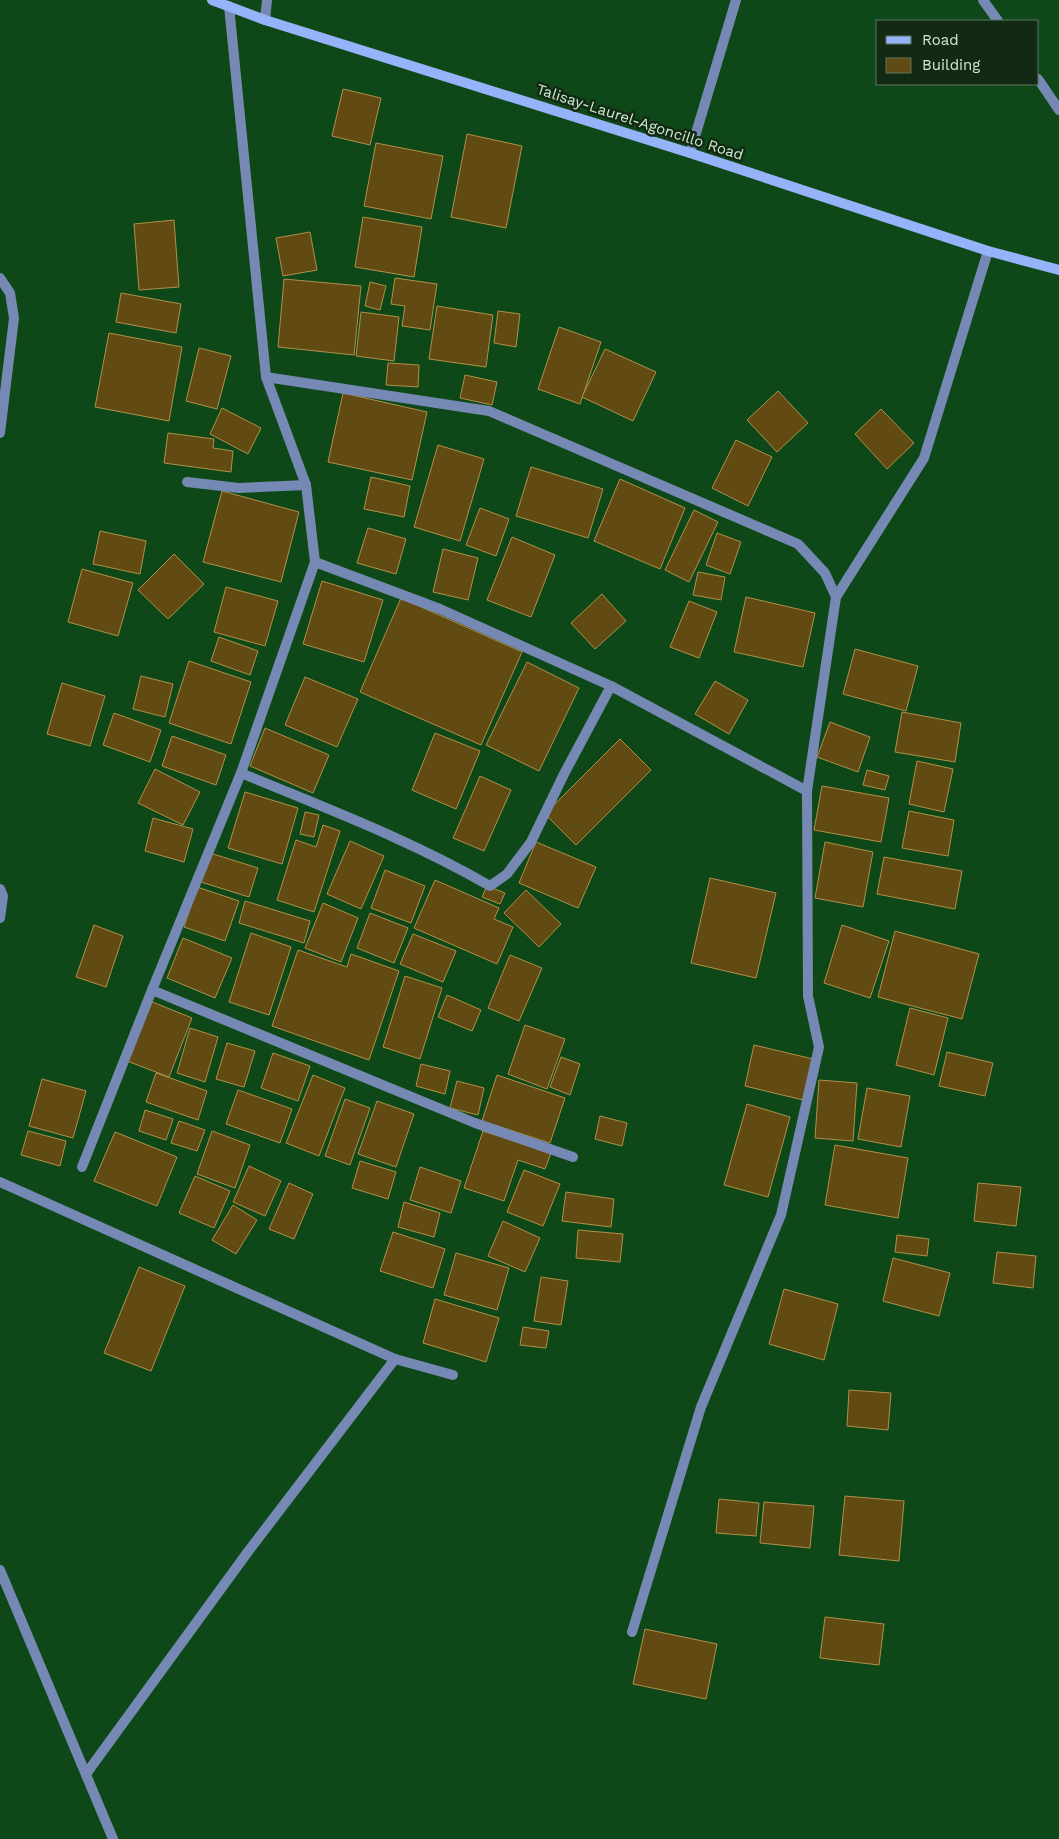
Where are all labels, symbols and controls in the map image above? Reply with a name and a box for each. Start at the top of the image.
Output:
legend [876,20,1039,85]
text: Road [922,31,959,49]
text: Building [922,56,980,74]
street label: Talisay-Laurel-Agoncillo Road [534,80,746,164]

